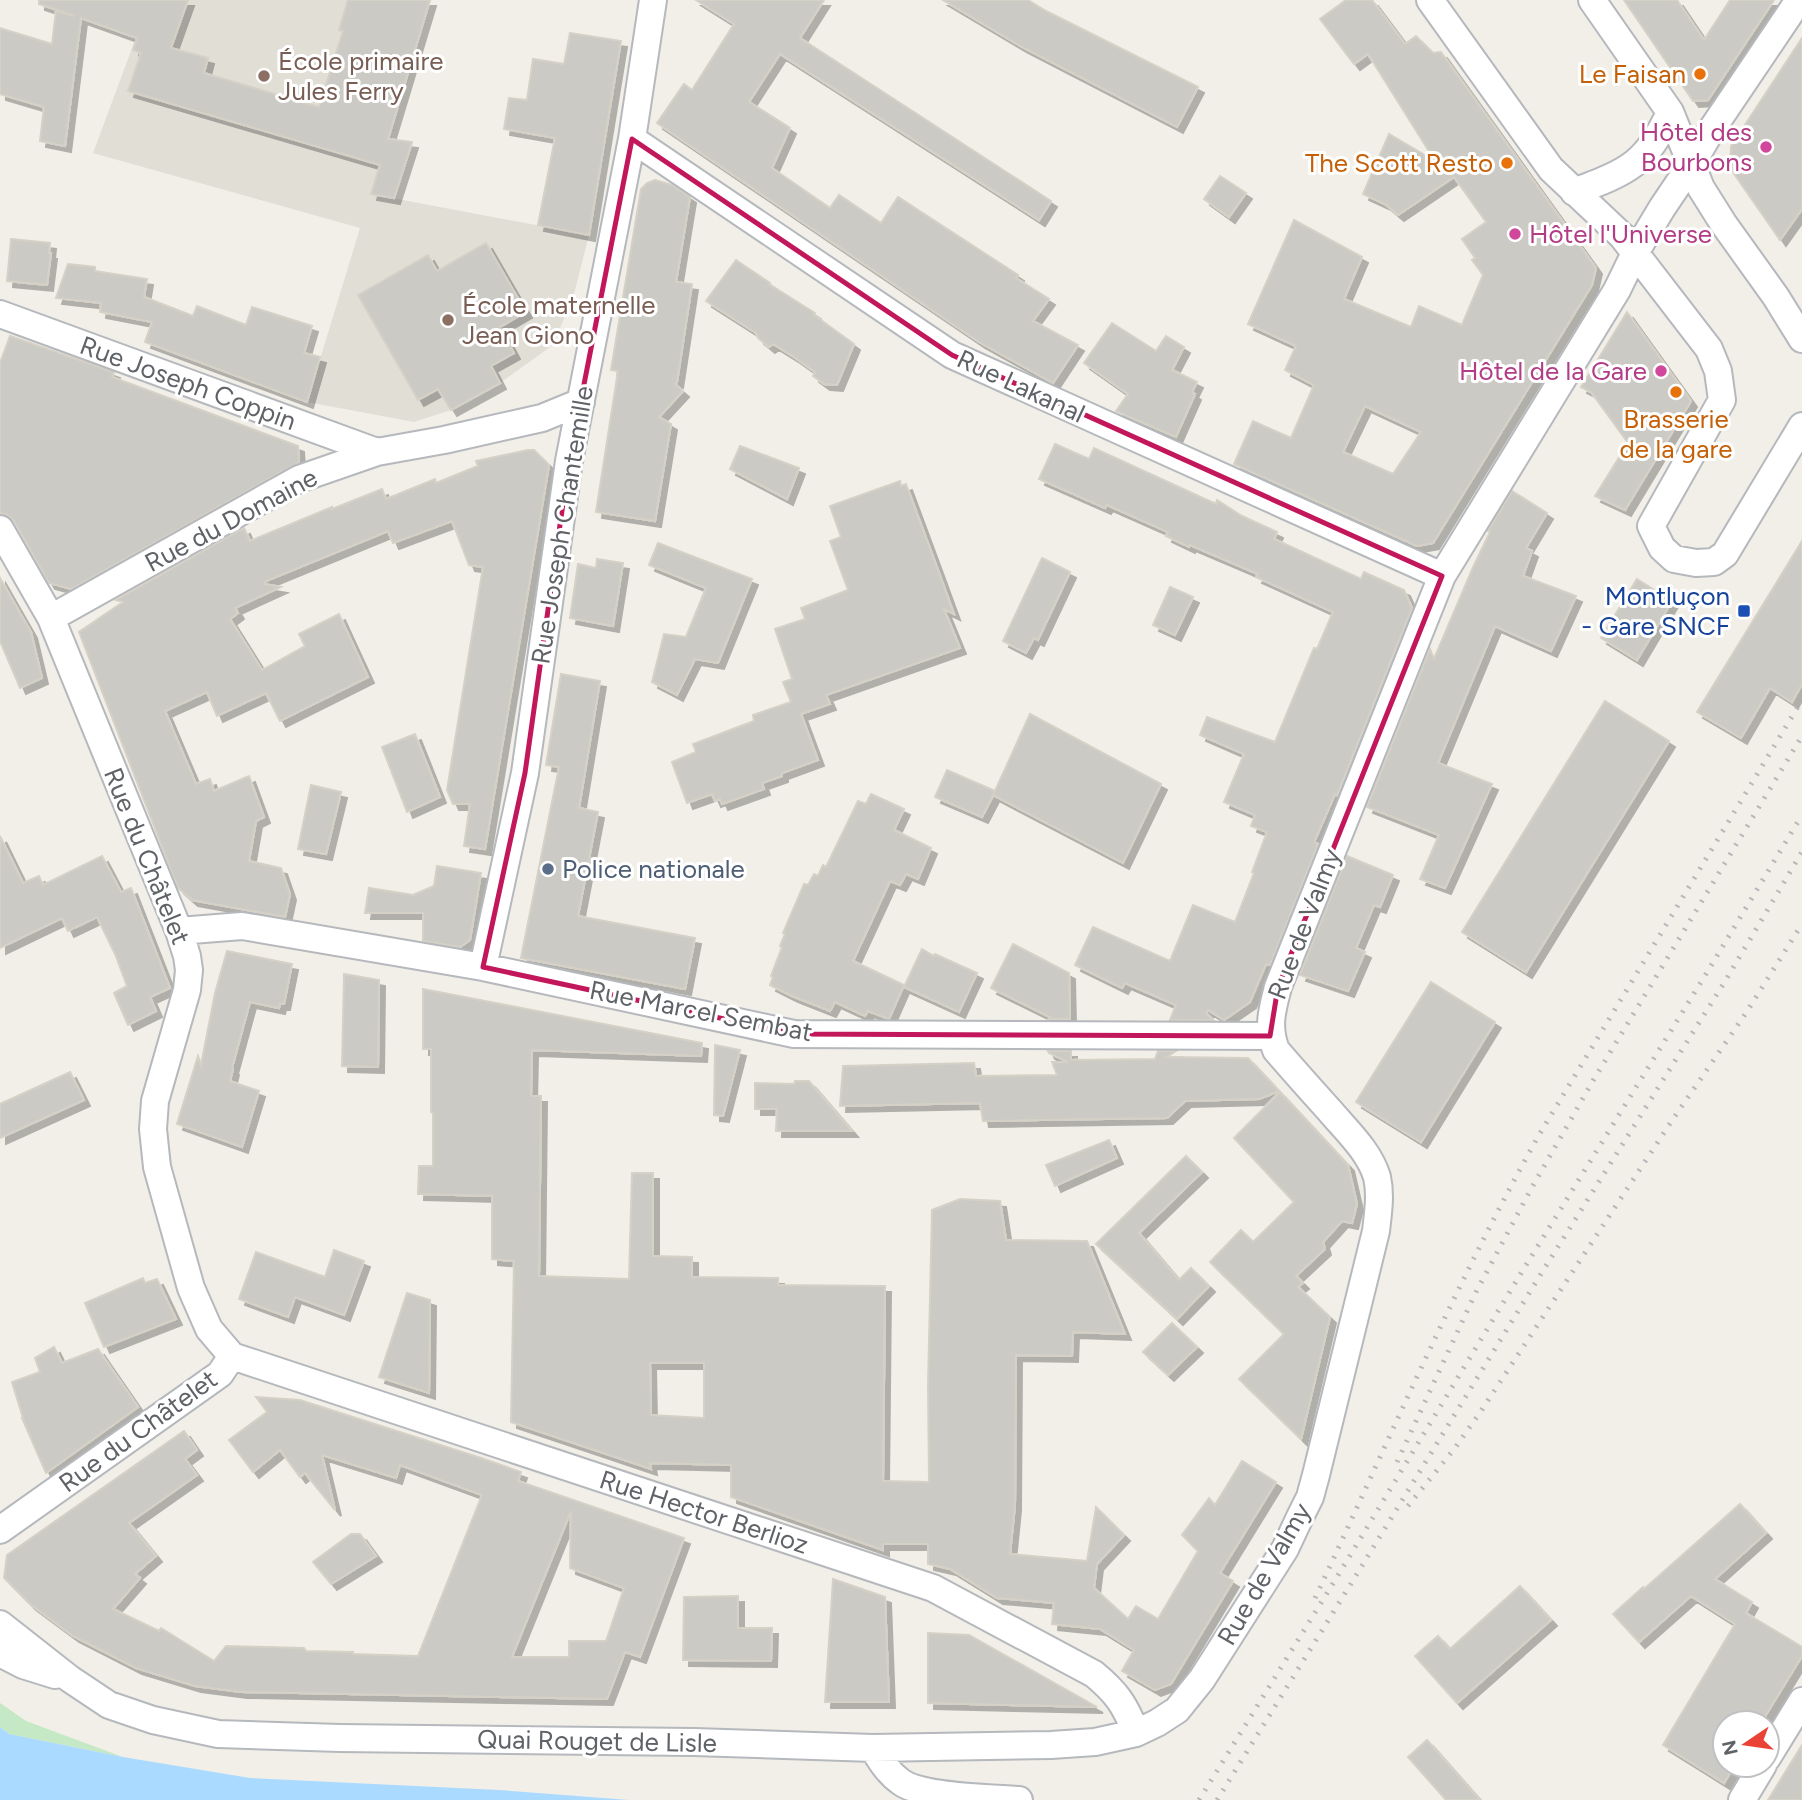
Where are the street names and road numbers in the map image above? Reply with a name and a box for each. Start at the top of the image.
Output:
street label: Rue Joseph Coppin [76,329,300,437]
street label: Rue Lakanal [952,342,1090,430]
street label: Rue Joseph Chantemille [524,384,600,666]
street label: Rue du Domaine [139,461,323,579]
street label: Rue du Châtelet [97,763,197,949]
street label: Rue de Valmy [1261,844,1348,1004]
street label: Rue Marcel Sembat [587,974,815,1048]
street label: Rue du Châtelet [53,1363,223,1499]
street label: Rue Hector Berlioz [596,1463,812,1561]
street label: Rue de Valmy [1210,1497,1318,1651]
street label: Quai Rouget de Lisle [477,1723,717,1759]

